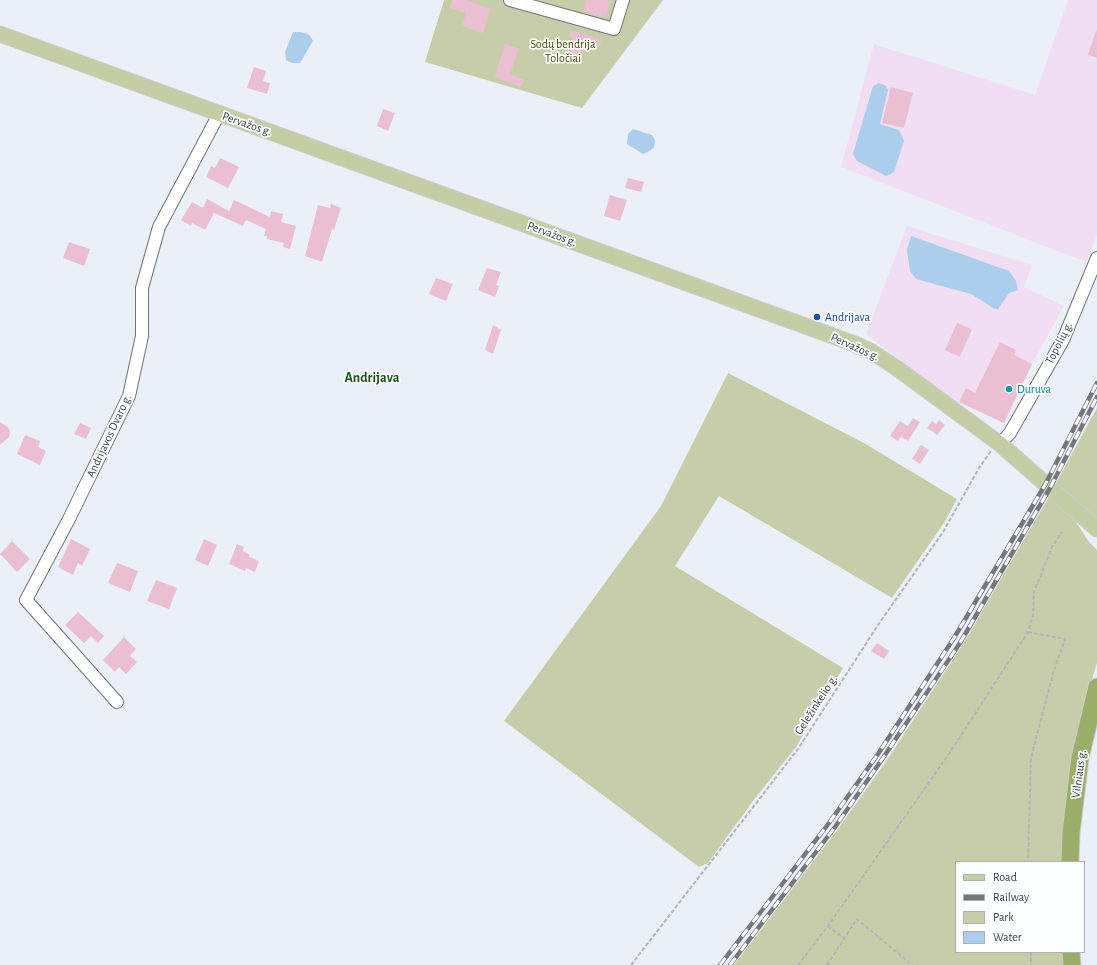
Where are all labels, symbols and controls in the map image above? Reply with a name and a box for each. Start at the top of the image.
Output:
park label: Sodų bendrija Toločiai [530,37,596,65]
street label: Pervažos g. [220,109,274,139]
street label: Pervažos g. [525,218,579,250]
place label: Andrijava [825,310,870,324]
marker: Andrijava [812,312,822,322]
street label: Topolių g. [1042,319,1076,367]
street label: Pervažos g. [829,330,881,364]
district label: Andrijava [344,370,400,386]
place label: Duruva [1017,382,1051,396]
marker: Duruva [1004,384,1014,394]
street label: Andrijavos Dvaro g. [83,392,135,480]
street label: Geležinkelio g. [791,672,841,738]
street label: Vilniaus g. [1069,749,1089,799]
legend [955,861,1085,953]
text: Road [993,871,1017,883]
text: Railway [993,891,1029,903]
text: Park [993,911,1014,923]
text: Water [993,931,1022,943]

